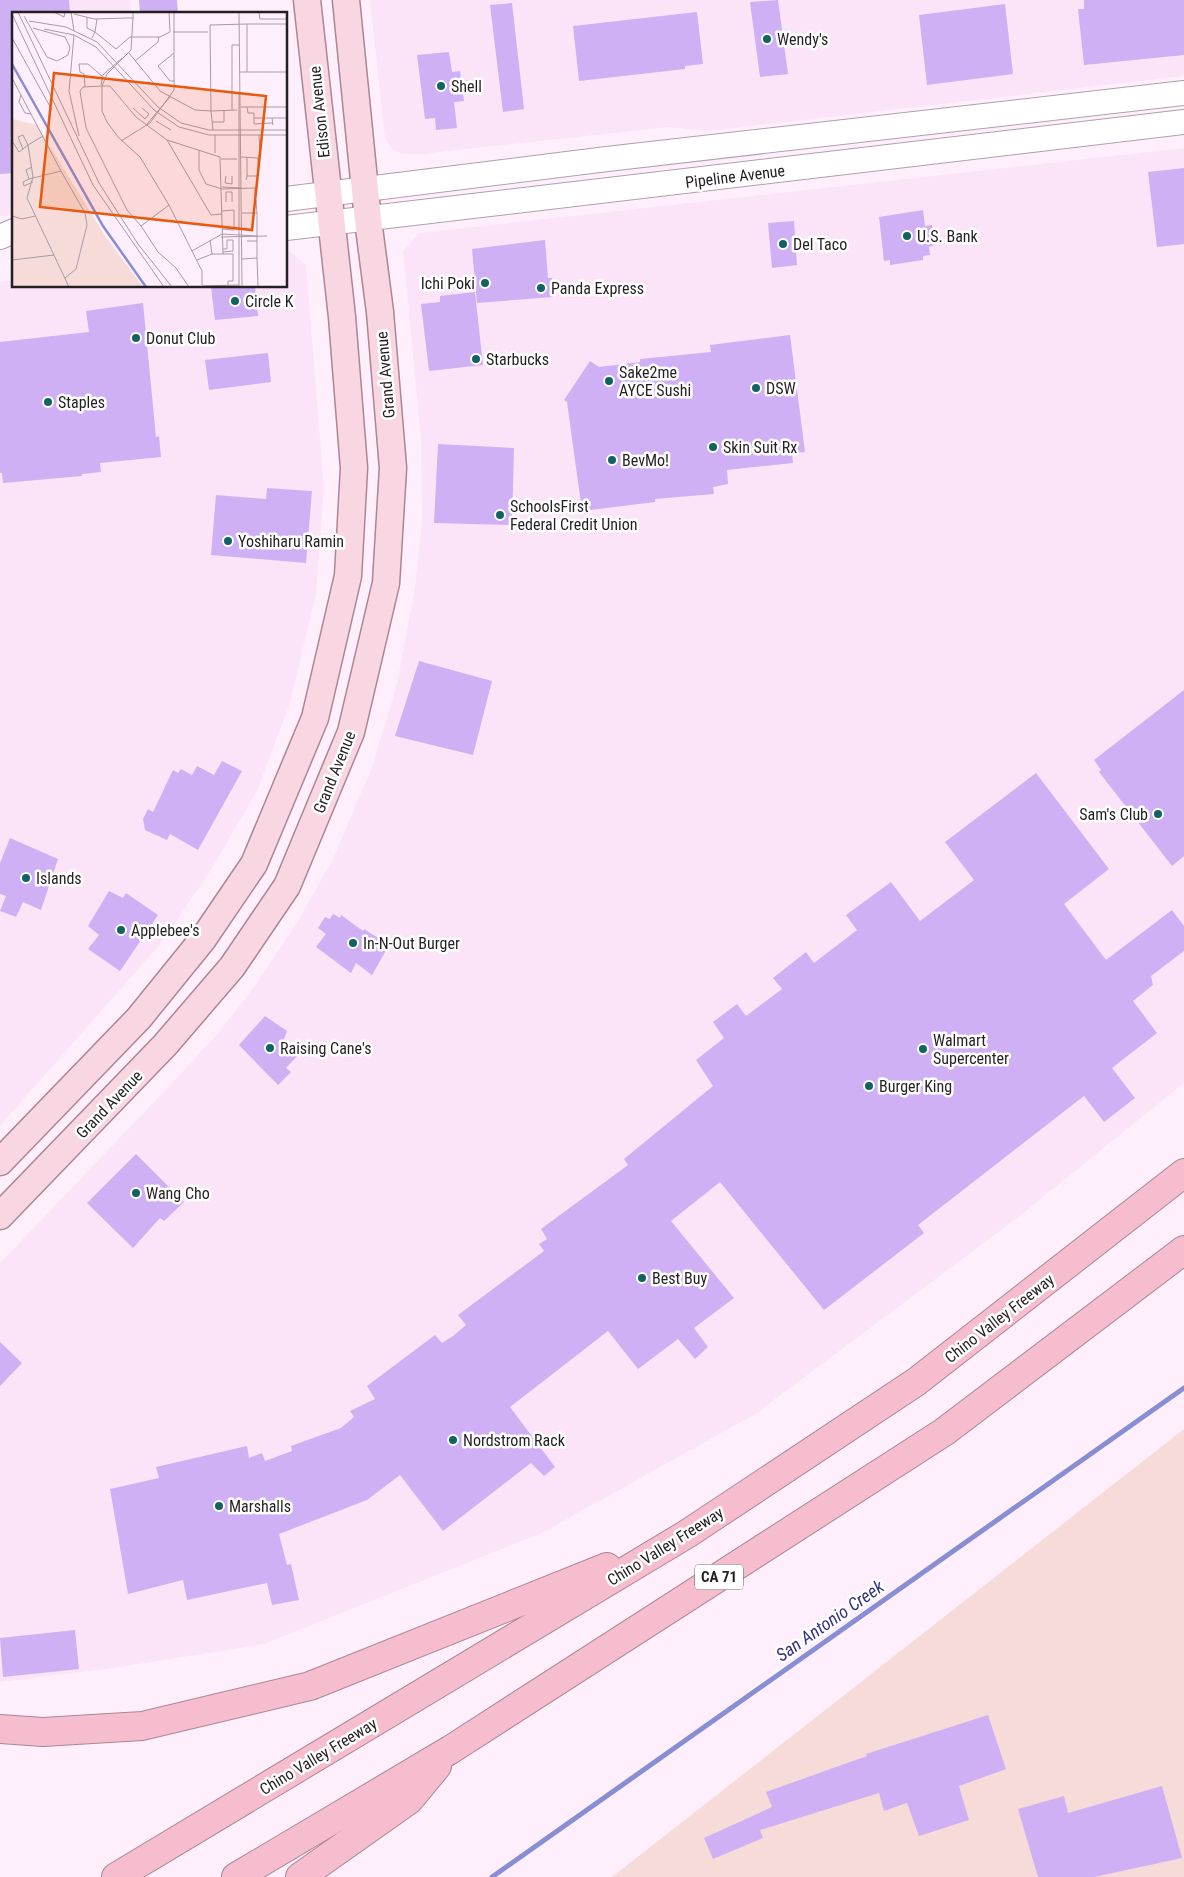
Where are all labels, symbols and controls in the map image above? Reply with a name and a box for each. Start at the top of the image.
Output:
inset map [12,12,288,288]
place label: Wendy's [777,30,828,49]
marker: Wendy's [761,33,773,45]
street label: Edison Avenue [305,65,334,159]
place label: Shell [451,77,482,96]
marker: Shell [435,80,447,92]
street label: Pipeline Avenue [684,161,786,192]
place label: U.S. Bank [917,227,979,246]
marker: U.S. Bank [901,230,913,242]
place label: Del Taco [793,235,847,254]
marker: Del Taco [777,238,789,250]
place label: Ichi Poki [421,274,475,293]
marker: Ichi Poki [479,277,491,289]
place label: Panda Express [551,279,644,298]
marker: Panda Express [535,282,547,294]
place label: Circle K [245,292,294,311]
marker: Circle K [229,295,241,307]
place label: Donut Club [146,329,216,348]
street label: Grand Avenue [372,331,399,419]
marker: Donut Club [130,332,142,344]
place label: Starbucks [486,350,549,369]
marker: Starbucks [470,353,482,365]
place label: Sake2me AYCE Sushi [619,363,691,400]
marker: Sake2me AYCE Sushi [603,375,615,387]
place label: DSW [766,379,796,398]
marker: DSW [750,382,762,394]
place label: Staples [58,393,105,412]
marker: Staples [42,396,54,408]
place label: Skin Suit Rx [723,438,797,457]
marker: Skin Suit Rx [707,441,719,453]
place label: BevMo! [622,451,669,470]
marker: BevMo! [606,454,618,466]
place label: SchoolsFirst Federal Credit Union [510,497,638,534]
marker: SchoolsFirst Federal Credit Union [494,509,506,521]
place label: Yoshiharu Ramin [238,532,344,551]
marker: Yoshiharu Ramin [222,535,234,547]
street label: Grand Avenue [309,728,360,816]
place label: Sam's Club [1079,805,1148,824]
marker: Sam's Club [1152,808,1164,820]
place label: Islands [36,869,82,888]
marker: Islands [20,872,32,884]
place label: Applebee's [131,921,199,940]
marker: Applebee's [115,924,127,936]
place label: In-N-Out Burger [363,934,460,953]
marker: In-N-Out Burger [347,937,359,949]
place label: Walmart Supercenter [933,1031,1009,1068]
place label: Raising Cane's [280,1039,371,1058]
marker: Raising Cane's [264,1042,276,1054]
marker: Walmart Supercenter [917,1043,929,1055]
street label: Grand Avenue [72,1066,146,1142]
place label: Burger King [879,1077,952,1096]
marker: Burger King [863,1080,875,1092]
place label: Wang Cho [146,1184,210,1203]
marker: Wang Cho [130,1187,142,1199]
place label: Best Buy [652,1269,707,1288]
street label: Chino Valley Freeway [941,1270,1058,1367]
marker: Best Buy [636,1272,648,1284]
place label: Nordstrom Rack [463,1431,566,1450]
marker: Nordstrom Rack [447,1434,459,1446]
place label: Marshalls [229,1497,291,1516]
marker: Marshalls [213,1500,225,1512]
street label: Chino Valley Freeway [604,1503,727,1590]
road number: CA 71 [695,1564,743,1590]
water label: San Antonio Creek [772,1575,889,1666]
street label: Chino Valley Freeway [256,1714,380,1799]

